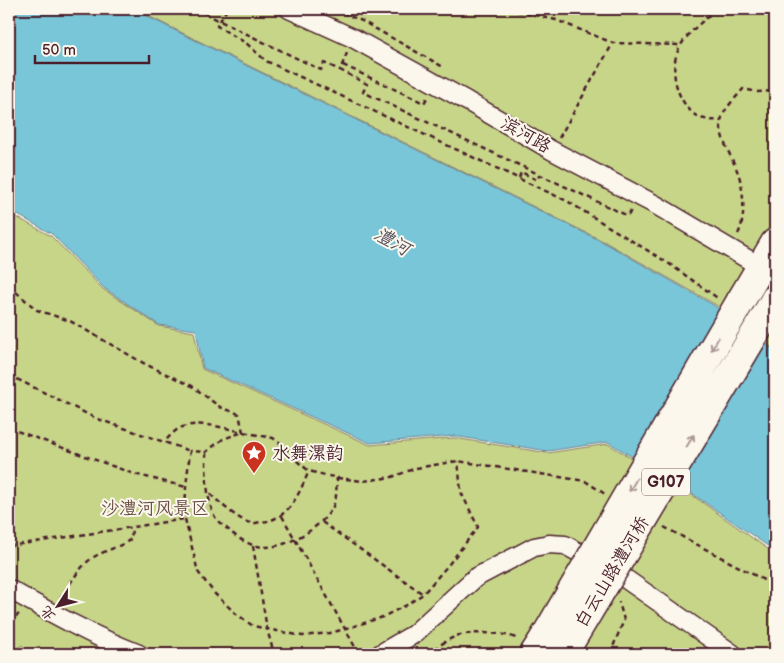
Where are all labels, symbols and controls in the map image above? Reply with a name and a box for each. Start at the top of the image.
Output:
scale bar [35,32,149,64]
text: 50 m [42,41,76,60]
street label: 滨河路 [497,112,555,158]
water label: 澧河 [370,223,417,263]
one-way arrow [710,337,720,351]
one-way arrow [685,435,695,449]
place icon: 水舞漯韵 [241,440,267,474]
place label: 水舞漯韵 [272,443,344,464]
road number: G107 [642,468,690,496]
one-way arrow [628,477,638,491]
park label: 沙澧河风景区 [101,498,209,519]
street label: 白云山路澧河桥 [571,513,653,631]
north arrow [32,580,82,630]
text: 北 [37,603,59,624]

